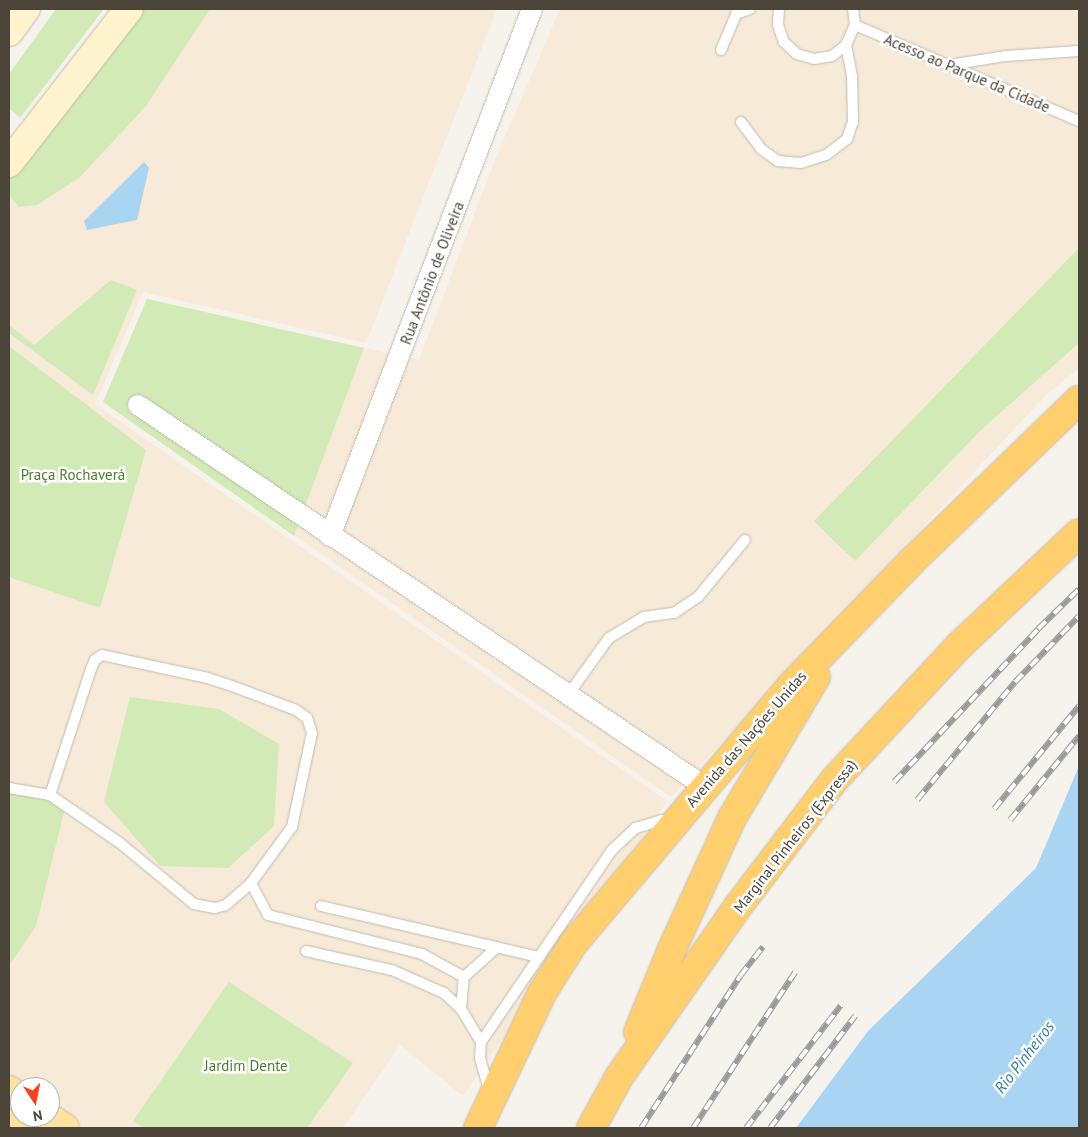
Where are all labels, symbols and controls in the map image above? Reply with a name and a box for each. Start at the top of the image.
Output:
street label: Acesso ao Parque da Cidade [881,30,1053,116]
street label: Rua Antônio de Oliveira [396,199,468,347]
park label: Praça Rochaverá [21,466,125,484]
street label: Avenida das Nações Unidas [682,667,810,811]
street label: Marginal Pinheiros (Expressa) [730,756,860,916]
water label: Rio Pinheiros [990,1017,1058,1097]
park label: Jardim Dente [204,1057,288,1075]
north arrow [10,1077,60,1127]
text: N [31,1106,44,1125]

